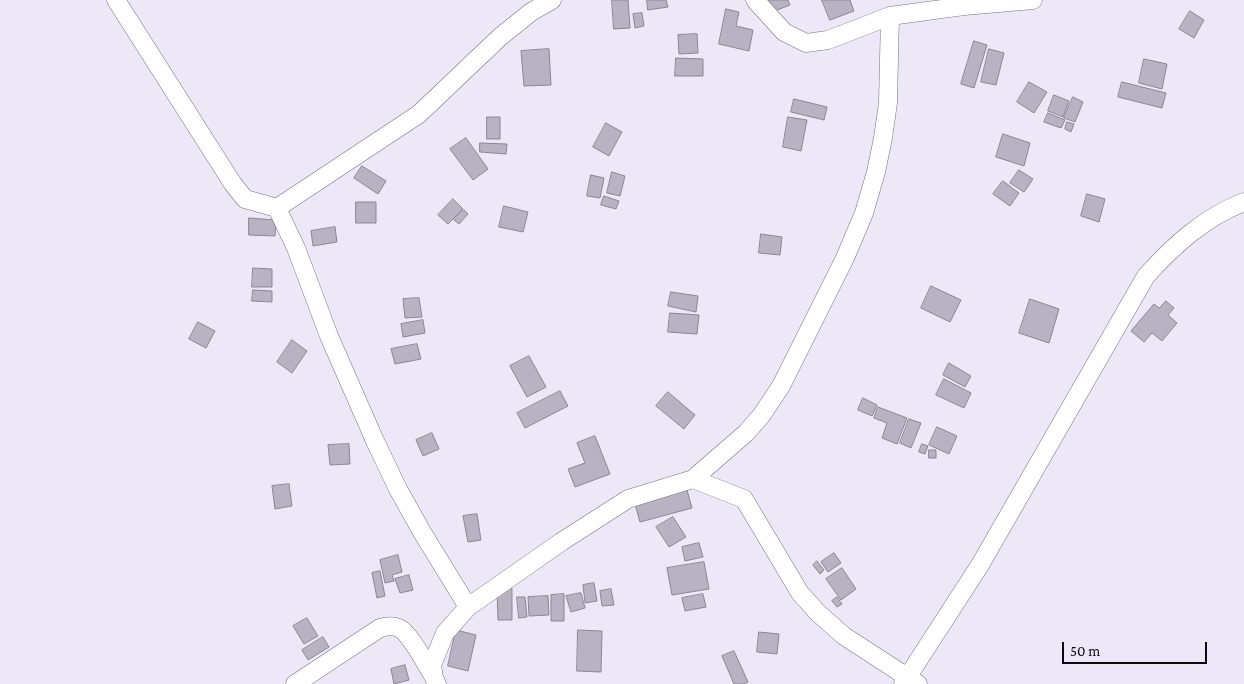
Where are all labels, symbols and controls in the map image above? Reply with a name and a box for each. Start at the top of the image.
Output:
scale bar [1064,632,1209,664]
text: 50 m [1070,643,1100,659]

